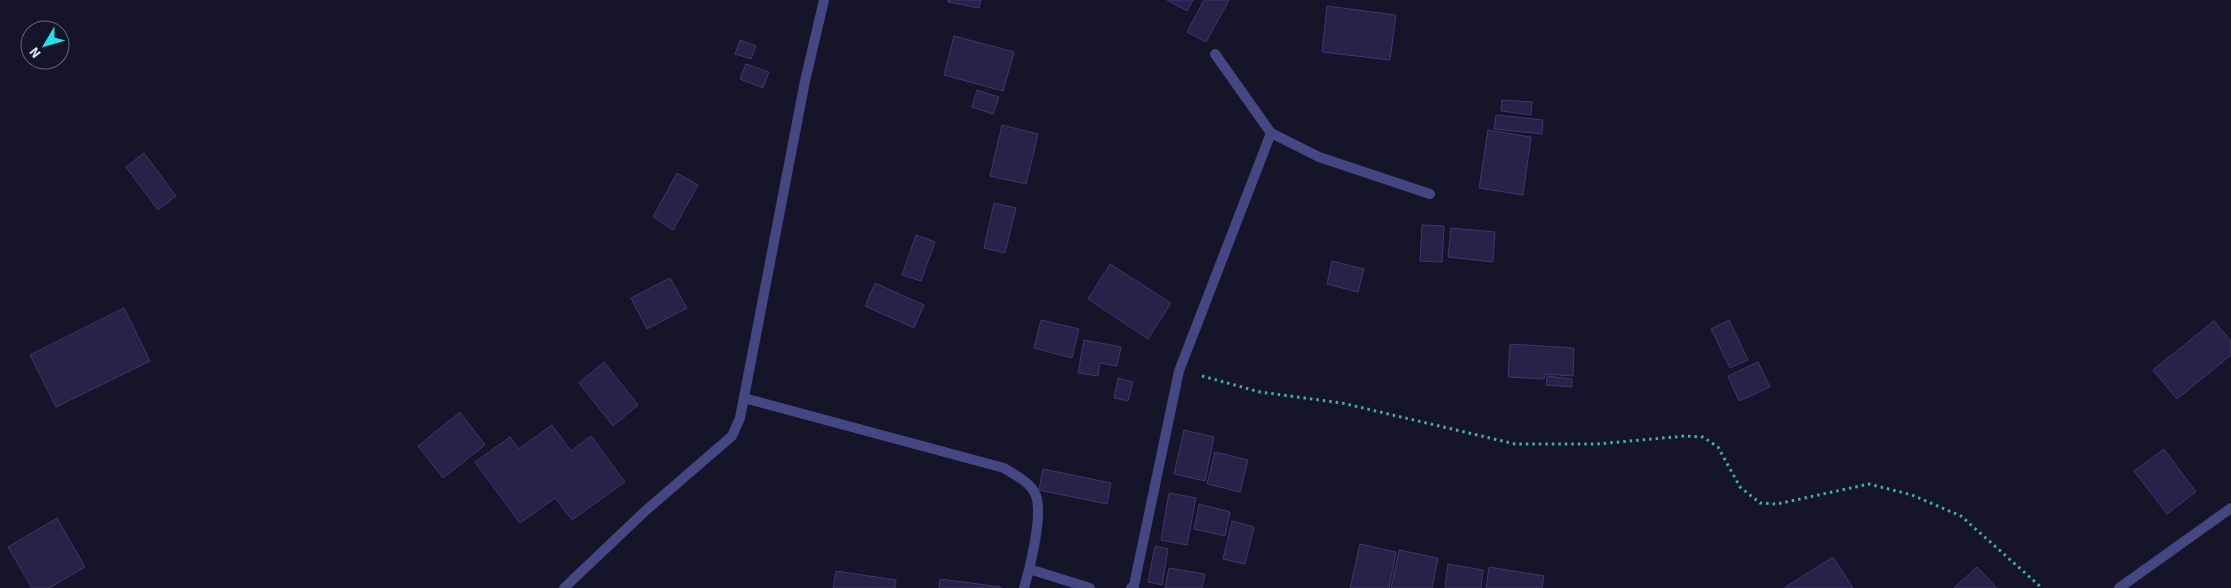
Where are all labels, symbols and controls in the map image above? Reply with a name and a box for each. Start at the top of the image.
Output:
north arrow [20,20,70,70]
text: N [25,43,46,62]

